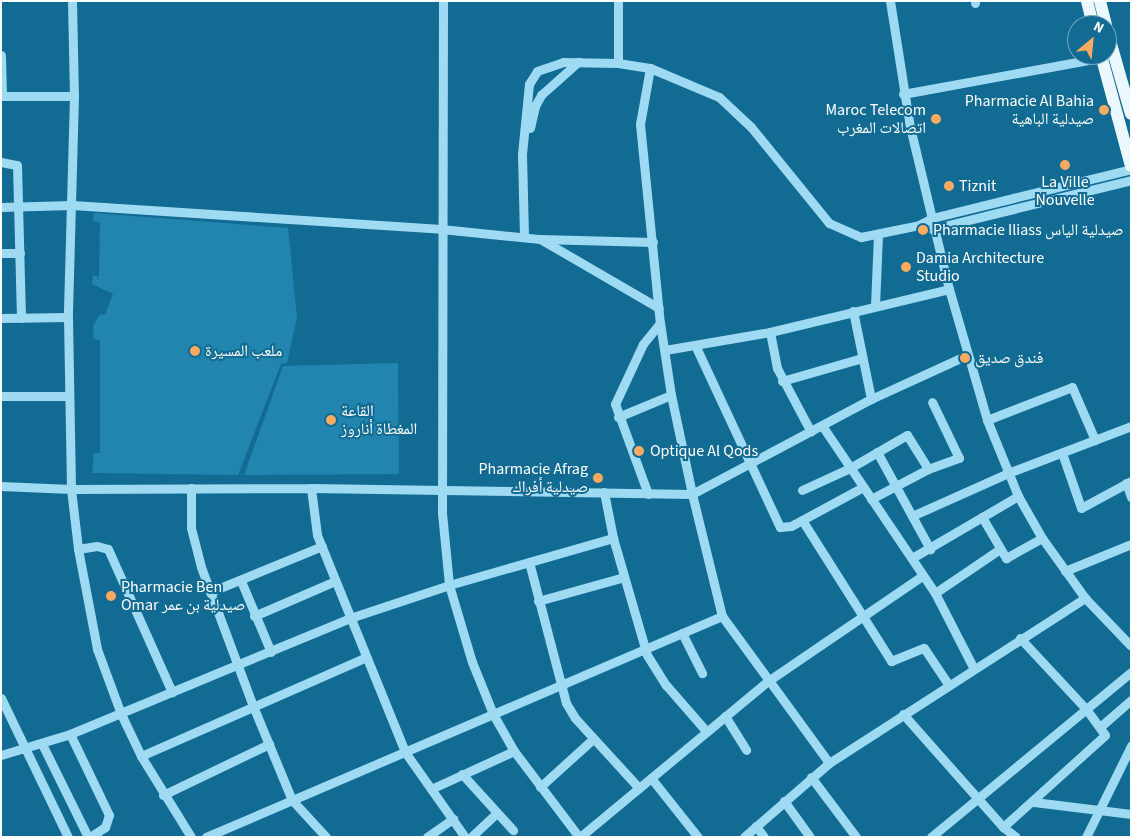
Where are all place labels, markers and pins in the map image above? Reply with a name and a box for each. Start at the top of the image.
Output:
place label: Pharmacie Al Bahia صيدلية الباهية [965,91,1094,129]
place label: Maroc Telecom اتصالات المغرب [825,100,926,138]
marker: Pharmacie Al Bahia صيدلية الباهية [1098,104,1110,116]
marker: Maroc Telecom اتصالات المغرب [930,113,942,125]
marker: La Ville Nouvelle [1059,159,1071,171]
place label: La Ville Nouvelle [1035,172,1095,210]
place label: Tiznit [959,176,996,196]
marker: Tiznit [943,180,955,192]
place label: Pharmacie Iliass صيدلية الياس [933,220,1124,240]
marker: Pharmacie Iliass صيدلية الياس [917,224,929,236]
place label: Damia Architecture Studio [916,248,1044,286]
marker: Damia Architecture Studio [900,261,912,273]
place label: ملعب المسيرة [205,341,282,361]
marker: ملعب المسيرة [189,345,201,357]
place label: فندق صديق [975,348,1043,368]
marker: فندق صديق [959,352,971,364]
place label: القاعة المغطاة أناروز [341,401,417,439]
marker: القاعة المغطاة أناروز [325,414,337,426]
place label: Optique Al Qods [650,441,758,461]
marker: Optique Al Qods [632,444,646,458]
place label: Pharmacie Afrag صيدلية أفراك [478,459,588,497]
marker: Pharmacie Afrag صيدلية أفراك [592,472,604,484]
place label: Pharmacie Ben Omar صيدلية بن عمر [121,577,245,615]
marker: Pharmacie Ben Omar صيدلية بن عمر [105,590,117,602]

